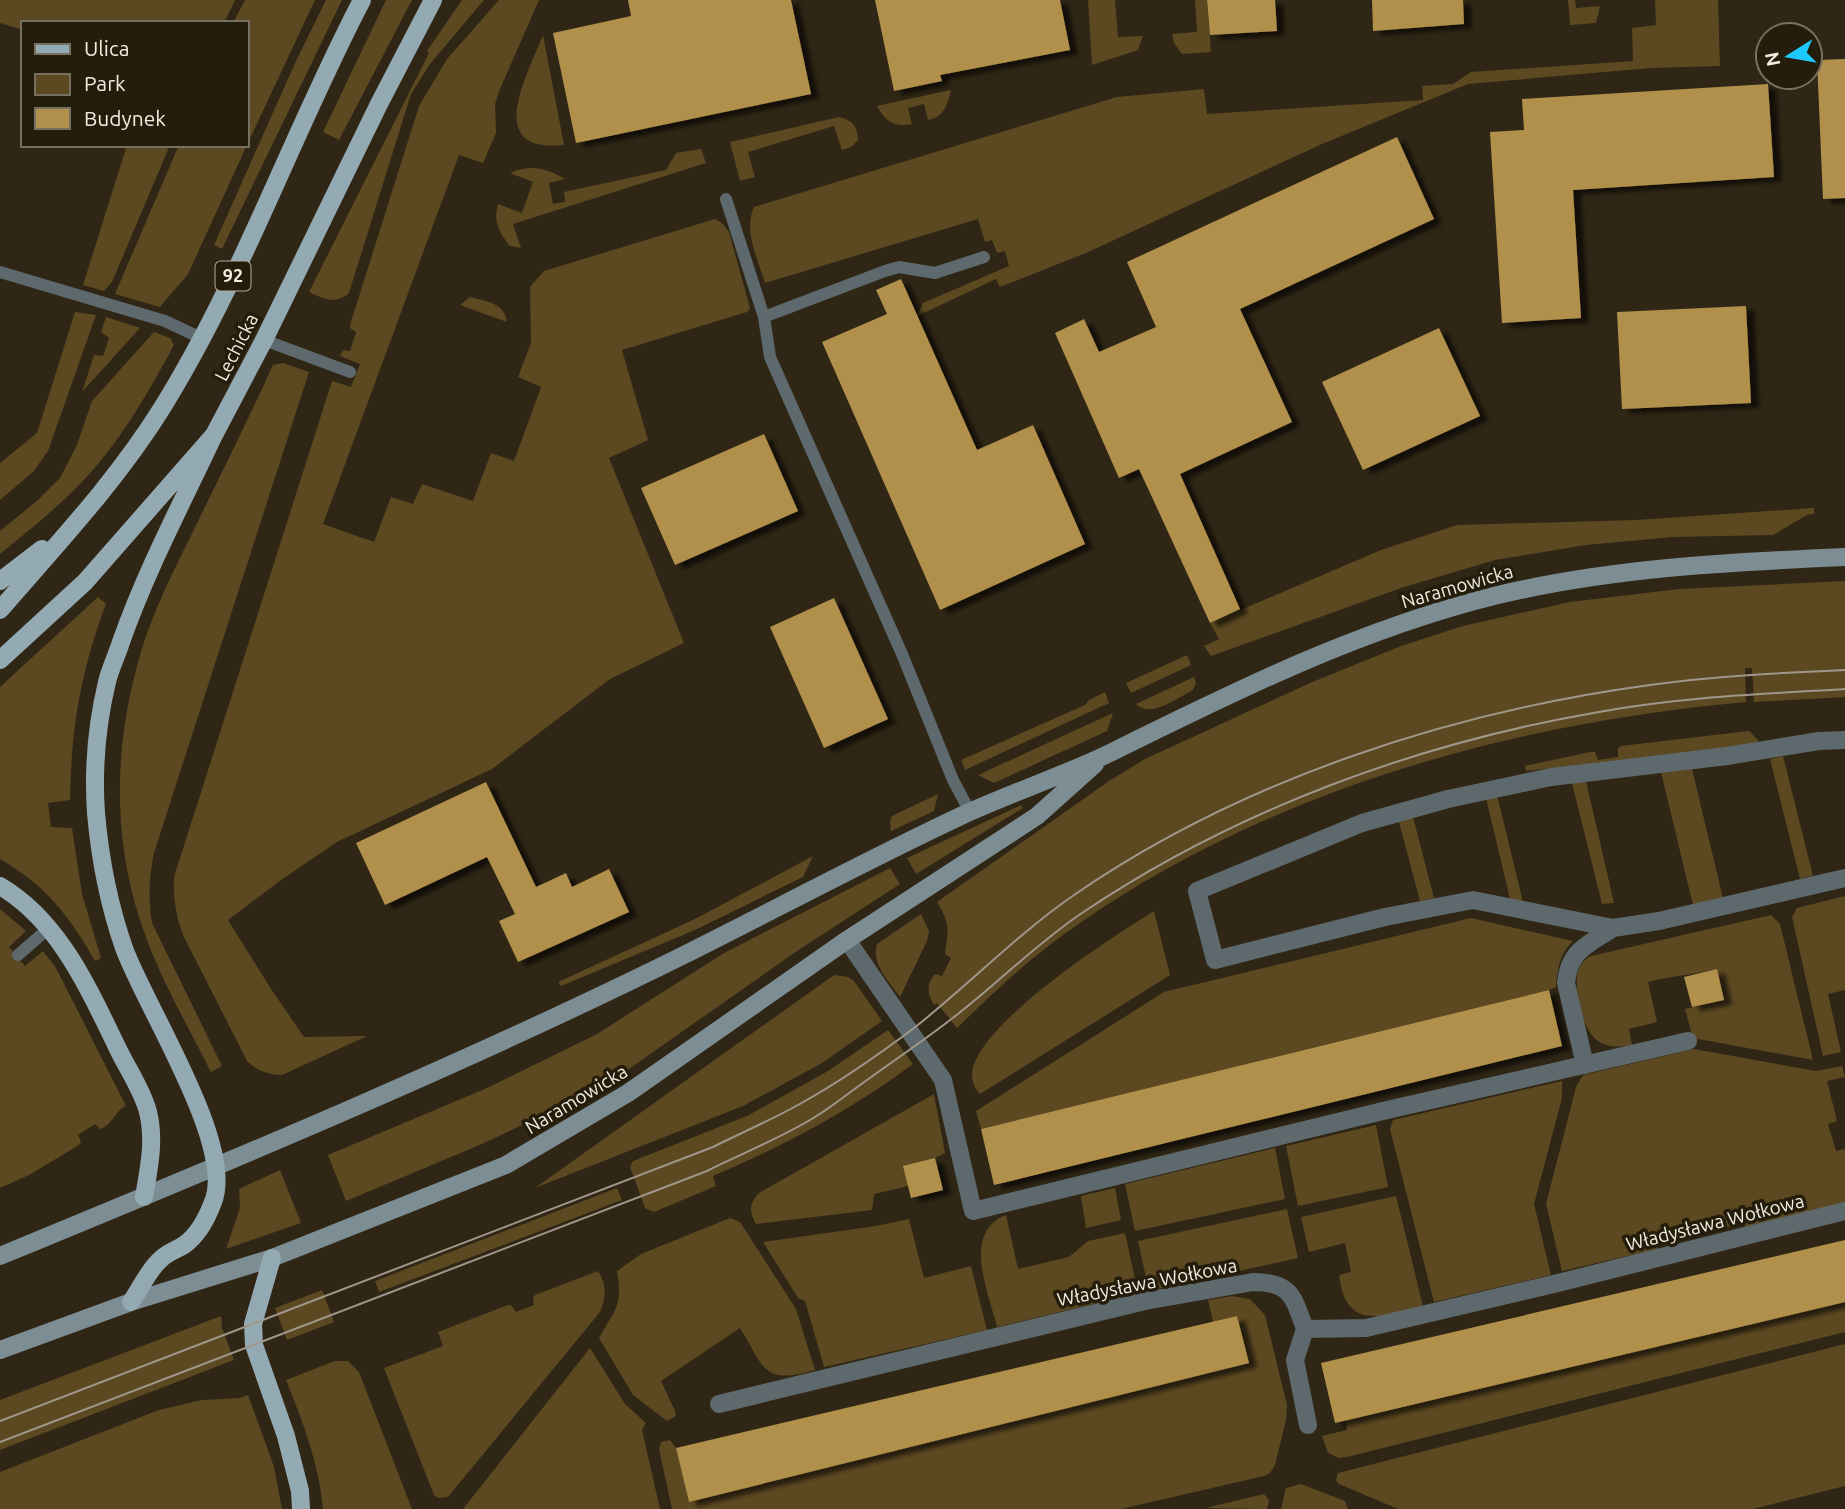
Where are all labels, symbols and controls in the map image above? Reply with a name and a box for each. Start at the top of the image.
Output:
legend [21,21,248,147]
north arrow [1754,21,1824,91]
text: Ulica [84,36,129,60]
text: N [1760,50,1784,68]
text: Park [84,71,126,95]
text: Budynek [84,106,166,130]
road number: 92 [216,262,250,290]
street label: Lechicka [210,310,262,384]
street label: Naramowicka [1399,560,1515,612]
street label: Naramowicka [521,1060,631,1138]
street label: Władysława Wołkowa [1624,1189,1806,1255]
street label: Władysława Wołkowa [1055,1254,1239,1310]

